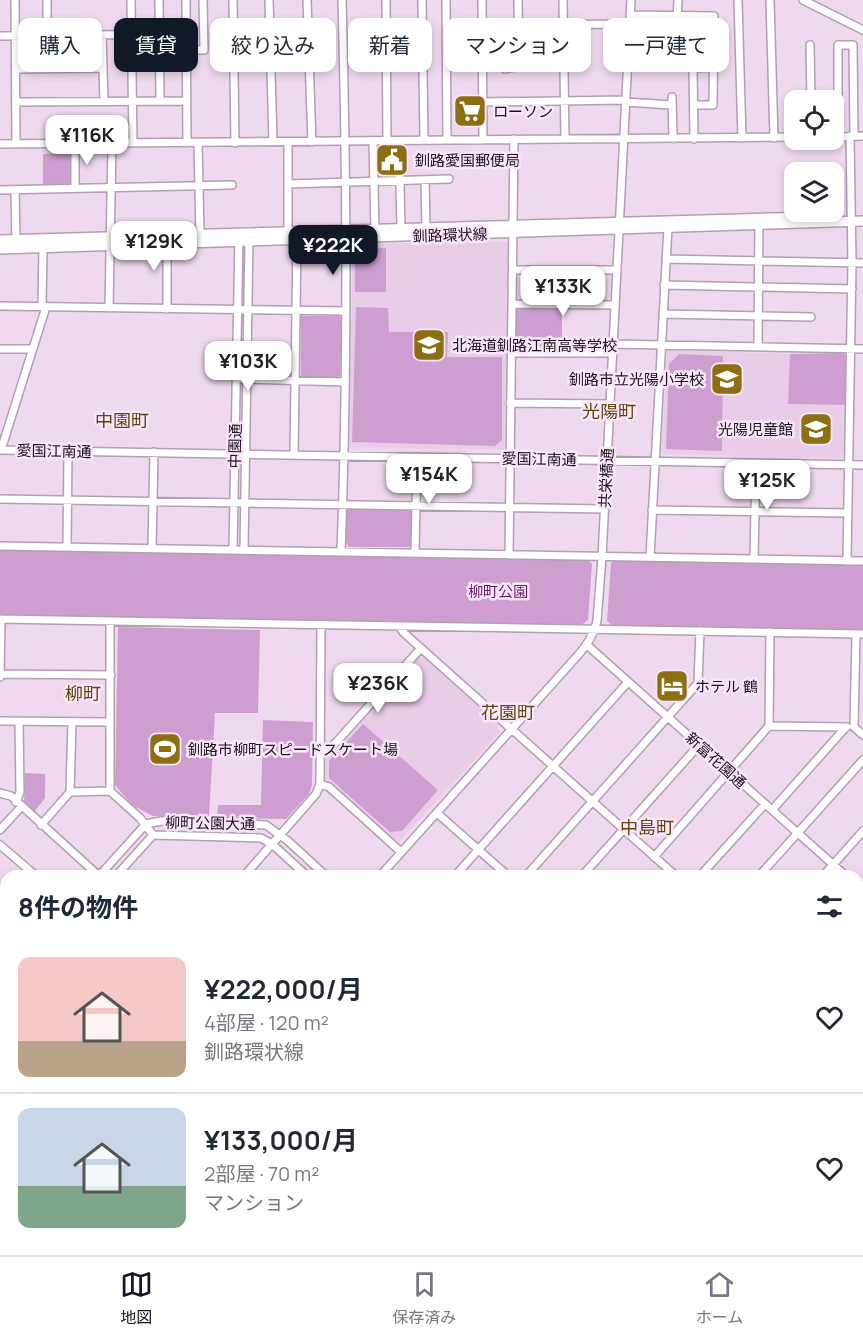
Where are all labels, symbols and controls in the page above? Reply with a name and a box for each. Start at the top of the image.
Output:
chip: 購入 [18,18,102,72]
chip: 賃貸 [114,18,198,72]
chip: 絞り込み [210,18,336,72]
chip: 新着 [348,18,432,72]
chip: マンション [444,18,591,72]
chip: 一戸建て [603,18,729,72]
map controls [784,90,844,222]
button: locate [784,90,844,150]
supermarket icon: ローソン [452,93,488,129]
place label: ローソン [493,101,553,122]
pin: ¥116K [45,115,129,166]
text: ¥116K [59,121,115,148]
public building icon: 釧路愛国郵便局 [374,142,410,178]
place label: 釧路愛国郵便局 [415,150,520,171]
button: layers [784,162,844,222]
pin: ¥129K [112,221,196,272]
street label: 釧路環状線 [412,223,488,247]
pin: ¥222K [291,225,375,276]
text: ¥129K [125,227,183,254]
text: ¥222K [303,231,363,258]
pin: ¥133K [521,266,605,317]
text: ¥133K [534,272,592,299]
school or university icon: 北海道釧路江南高等学校 [411,327,447,363]
place label: 北海道釧路江南高等学校 [452,335,617,356]
pin: ¥103K [206,341,290,392]
text: ¥103K [219,347,277,374]
school or university icon: 釧路市立光陽小学校 [709,361,745,397]
place label: 釧路市立光陽小学校 [569,369,704,390]
district label: 光陽町 [582,399,636,423]
district label: 中園町 [95,408,149,432]
school or university icon: 光陽児童館 [798,411,834,447]
place label: 光陽児童館 [718,419,793,440]
street label: 中園通 [224,423,246,469]
street label: 愛国江南通 [16,440,92,462]
street label: 共栄橋通 [594,447,618,509]
street label: 愛国江南通 [501,448,577,470]
pin: ¥154K [387,454,471,505]
text: ¥154K [400,460,458,487]
pin: ¥125K [725,460,809,511]
text: ¥125K [738,466,796,493]
park label: 柳町公園 [468,581,528,602]
pin: ¥236K [336,663,420,714]
hotel icon: ホテル 鶴 [654,668,690,704]
text: ¥236K [347,669,409,696]
place label: ホテル 鶴 [695,676,758,697]
district label: 柳町 [65,681,101,705]
district label: 花園町 [481,700,535,724]
street label: 新富花園通 [681,727,751,793]
sports icon: 釧路市柳町スピードスケート場 [147,731,183,767]
place label: 釧路市柳町スピードスケート場 [188,739,398,760]
street label: 柳町公園大通 [165,812,255,834]
district label: 中島町 [620,815,674,839]
text: 8件の物件 [18,889,138,925]
icon: filters [813,890,846,923]
text: ¥222,000/月 [204,971,363,1007]
icon: home [66,981,138,1053]
icon: heart [813,1001,846,1034]
text: 4部屋 · 120 m² [204,1009,329,1036]
text: 釧路環状線 [204,1038,304,1065]
text: ¥133,000/月 [204,1122,358,1158]
icon: home [66,1132,138,1204]
icon: heart [813,1152,846,1185]
text: 2部屋 · 70 m² [204,1160,319,1187]
text: マンション [204,1189,304,1216]
tab: 地図 [120,1268,153,1328]
tab: 保存済み [392,1268,456,1328]
tab: ホーム [696,1268,743,1328]

